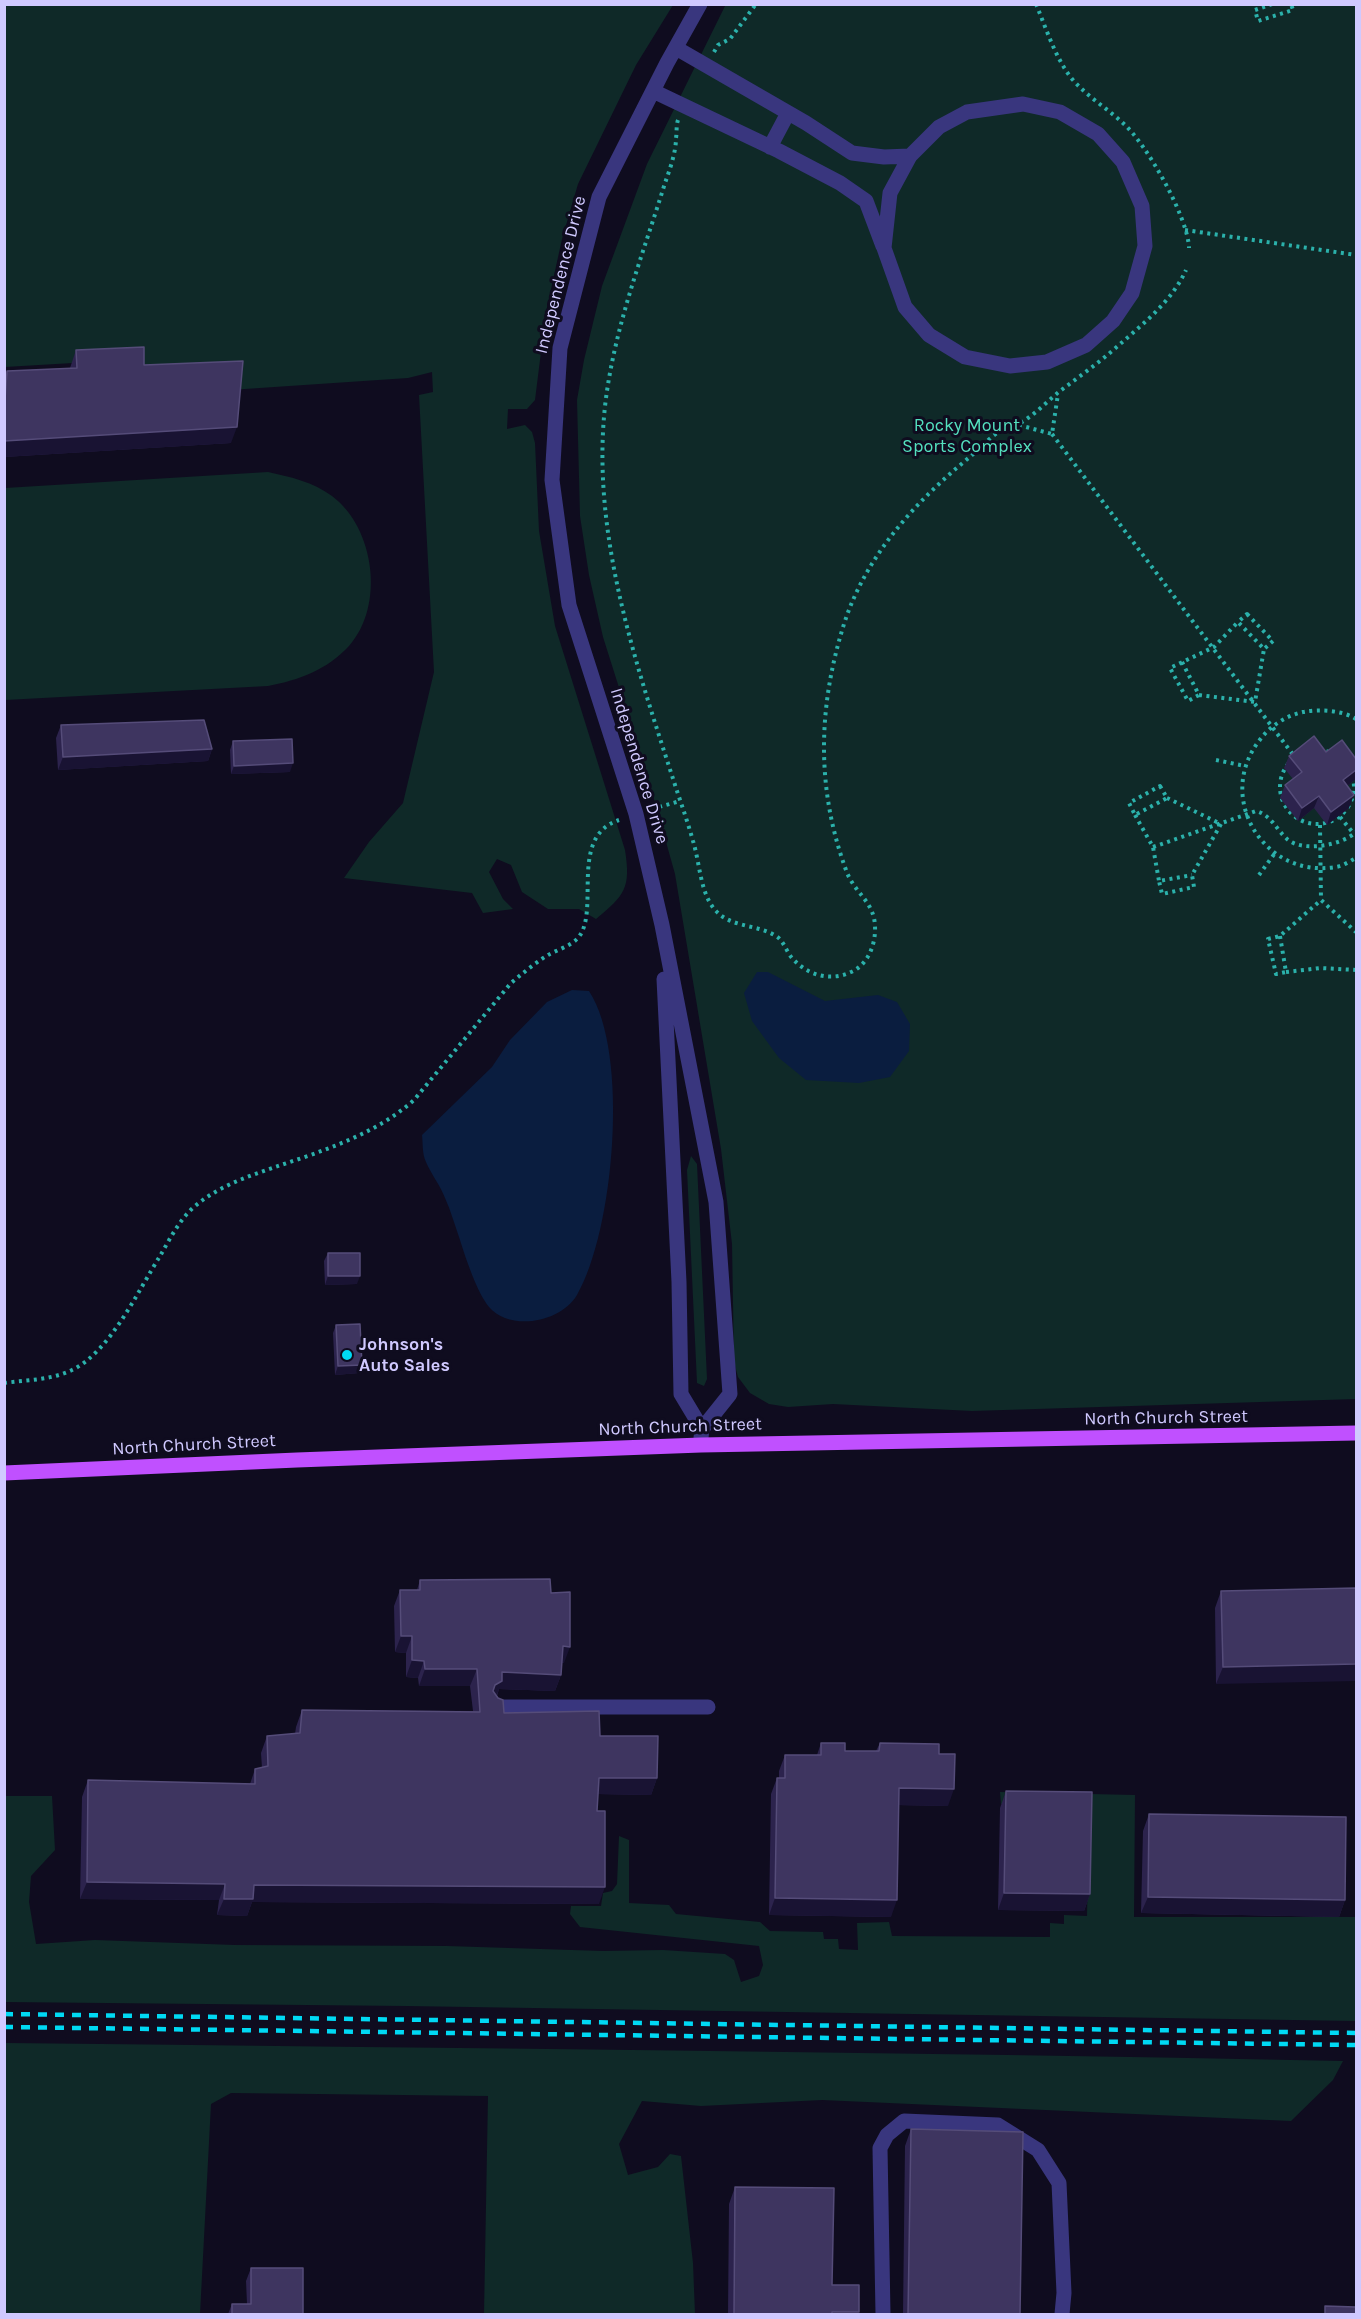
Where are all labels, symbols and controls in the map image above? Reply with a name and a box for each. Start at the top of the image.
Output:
street label: Independence Drive [531,194,591,356]
park label: Rocky Mount Sports Complex [902,415,1032,458]
street label: Independence Drive [605,685,673,847]
place label: Johnson's Auto Sales [359,1334,450,1376]
marker: Johnson's Auto Sales [340,1348,354,1362]
street label: North Church Street [1084,1406,1248,1430]
street label: North Church Street [598,1413,762,1441]
street label: North Church Street [112,1430,276,1460]

